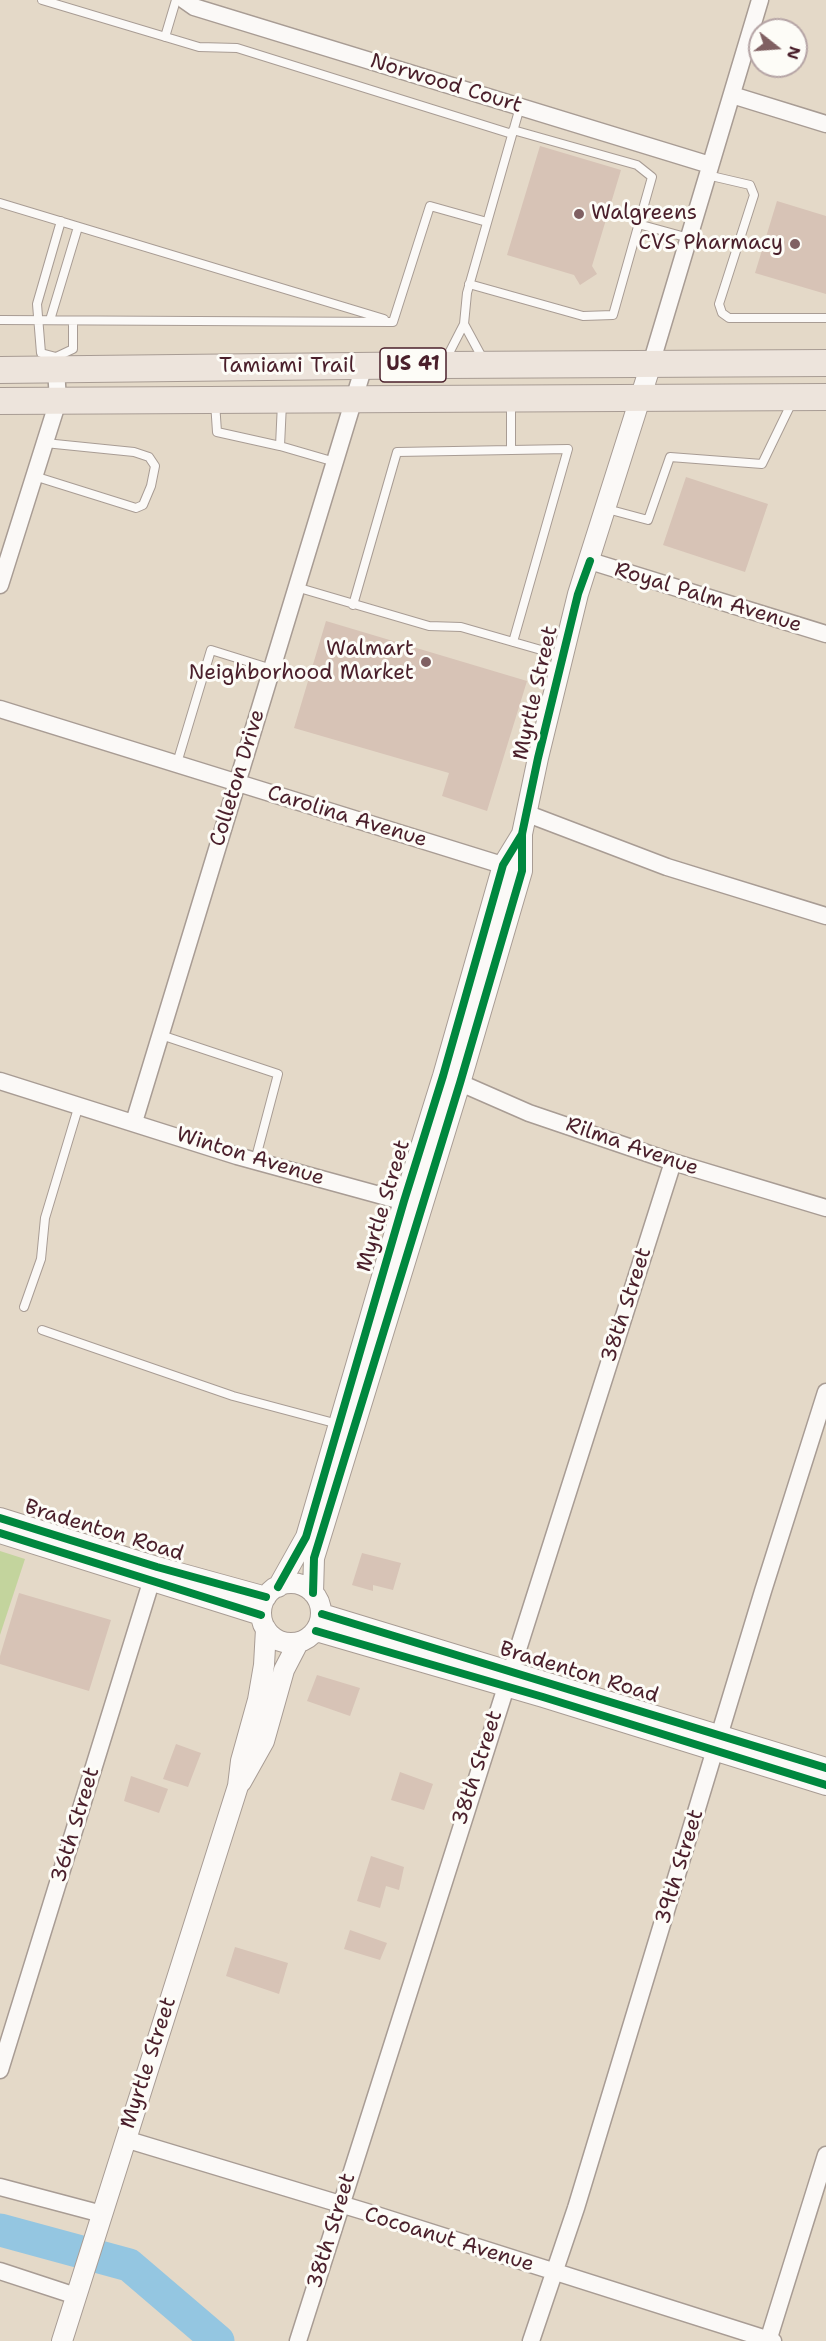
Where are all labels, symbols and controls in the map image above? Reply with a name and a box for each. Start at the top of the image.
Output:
north arrow [748,18,808,78]
text: N [782,44,806,62]
street label: Norwood Court [367,49,525,119]
place label: Walgreens [591,201,697,227]
marker: Walgreens [572,207,586,221]
place label: CVS Pharmacy [638,231,783,257]
marker: CVS Pharmacy [788,237,802,251]
road number: US 41 [380,348,446,382]
street label: Tamiami Trail [219,354,355,380]
street label: Royal Palm Avenue [611,557,805,639]
street label: Myrtle Street [508,624,564,762]
place label: Walmart Neighborhood Market [188,637,414,687]
marker: Walmart Neighborhood Market [419,655,433,669]
street label: Colleton Drive [205,707,271,849]
street label: Carolina Avenue [264,781,430,853]
street label: Rilma Avenue [562,1112,702,1182]
street label: Winton Avenue [173,1122,327,1192]
street label: Myrtle Street [352,1137,416,1275]
street label: 38th Street [597,1244,657,1366]
street label: Bradenton Road [21,1495,187,1567]
street label: Bradenton Road [496,1637,662,1709]
street label: 38th Street [448,1707,508,1829]
street label: 36th Street [47,1764,105,1886]
street label: 39th Street [651,1807,709,1927]
street label: Myrtle Street [116,1994,182,2132]
street label: 38th Street [303,2170,361,2292]
street label: Cocoanut Avenue [361,2202,537,2278]

